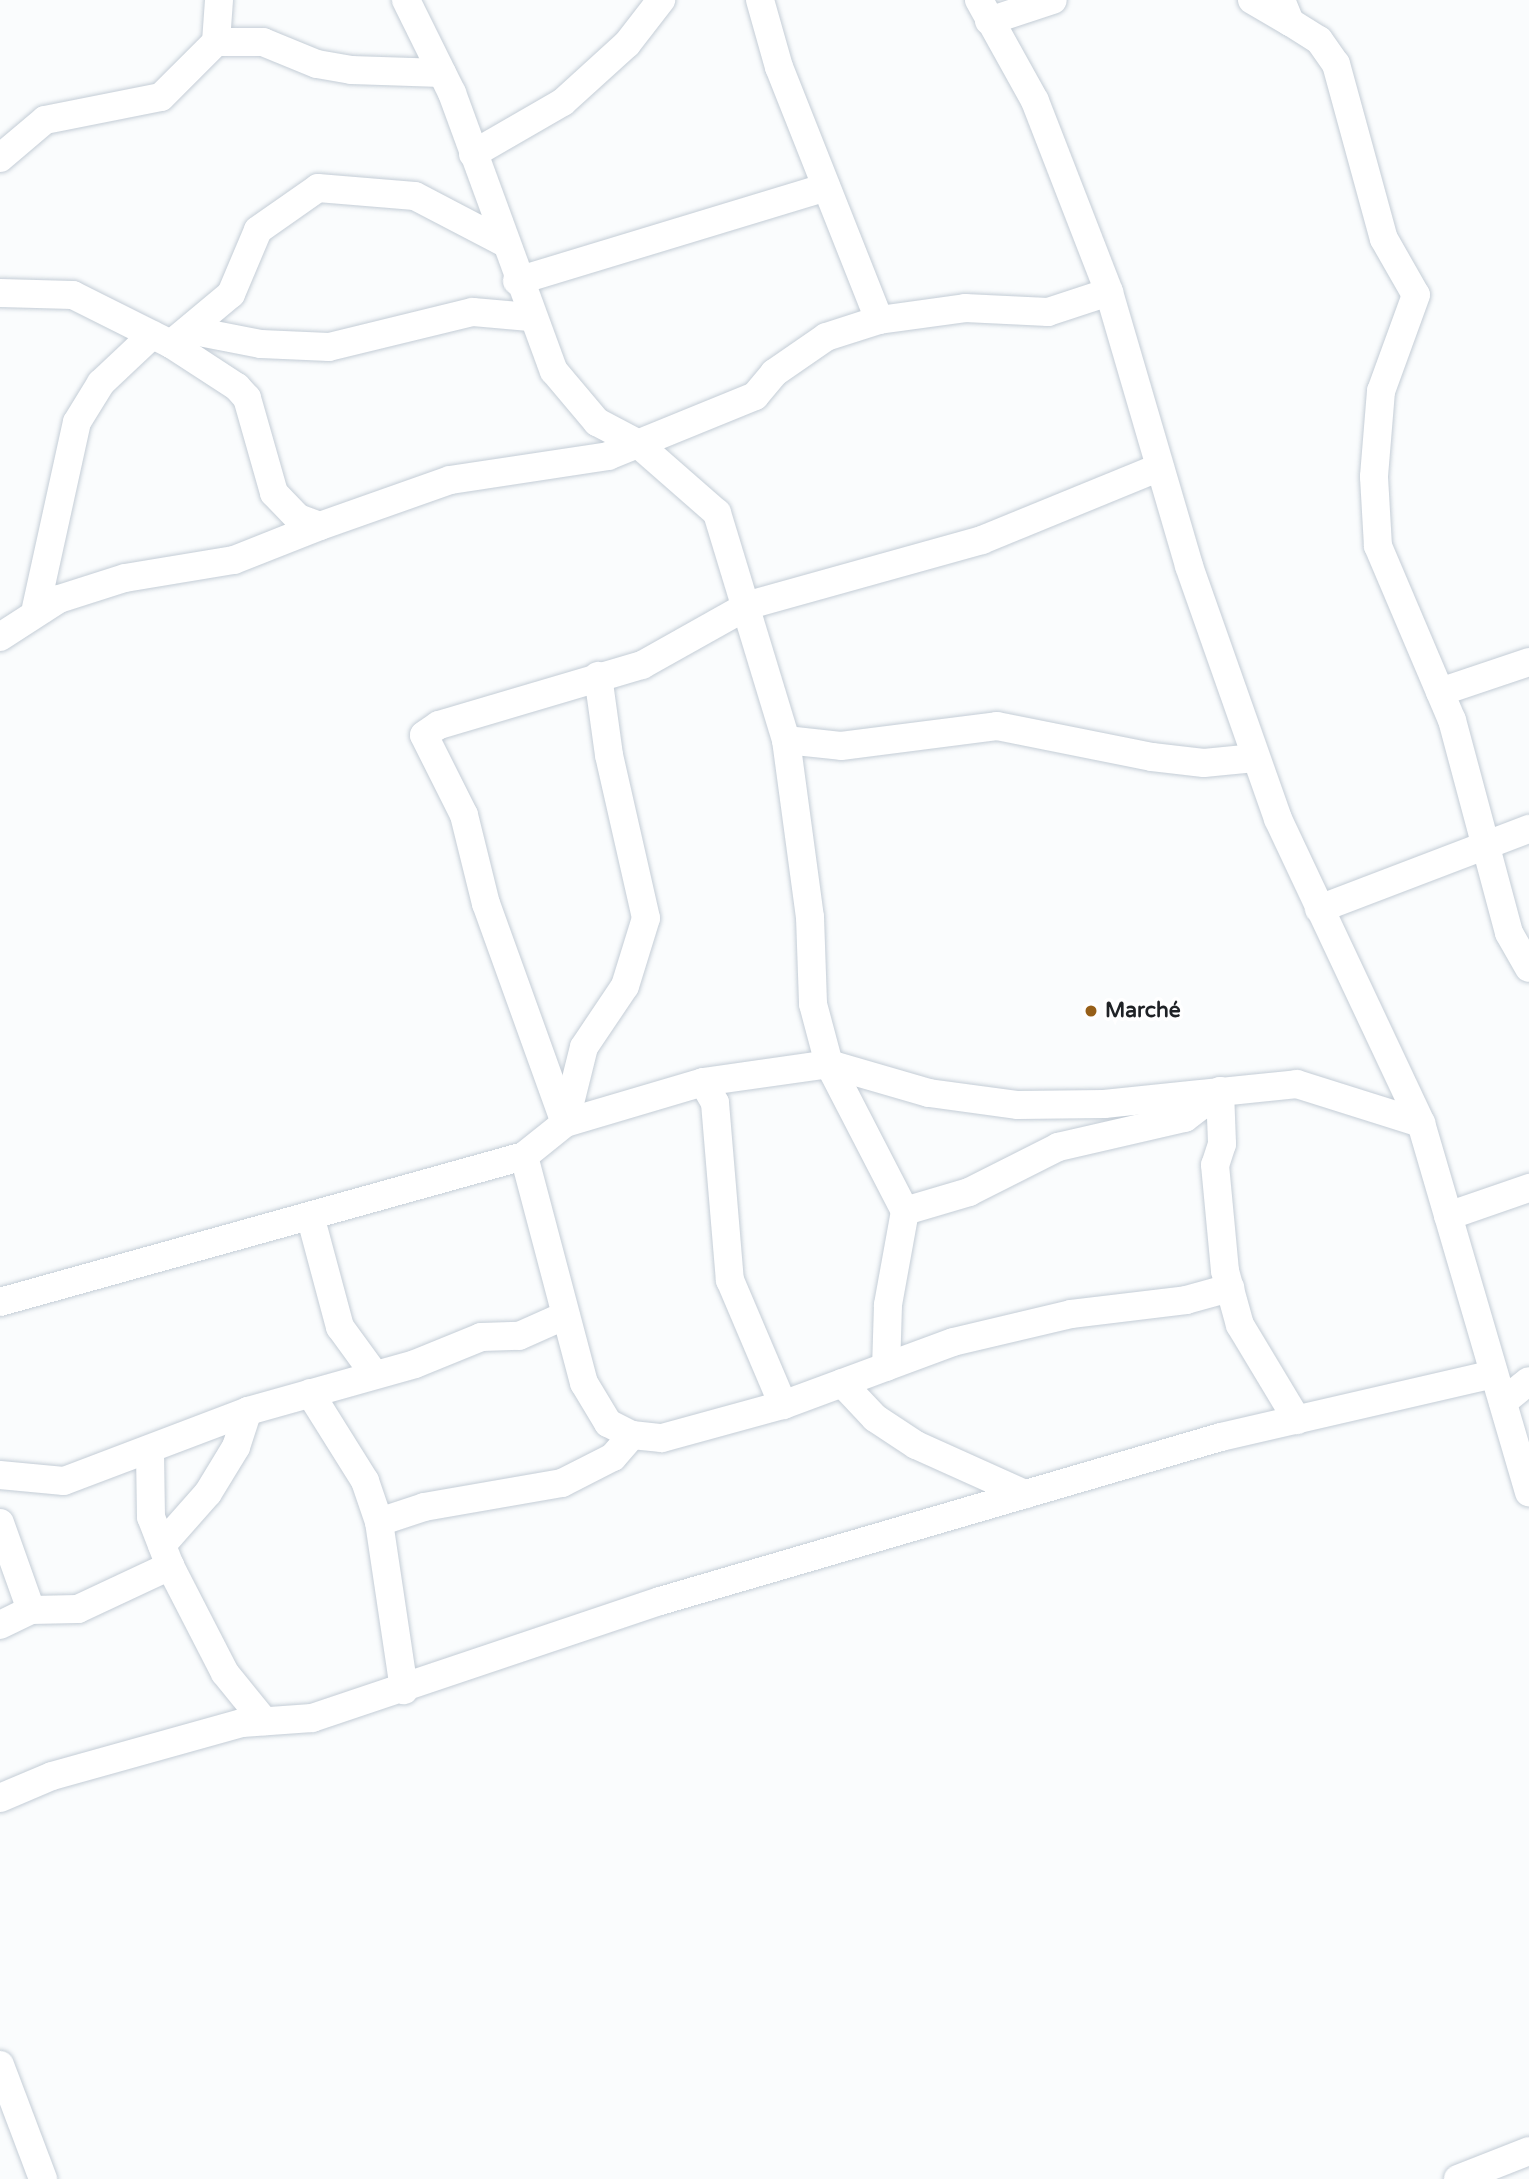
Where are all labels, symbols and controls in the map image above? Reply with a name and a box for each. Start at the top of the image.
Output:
place label: Marché [1105,998,1181,1024]
marker: Marché [1083,1003,1099,1019]

